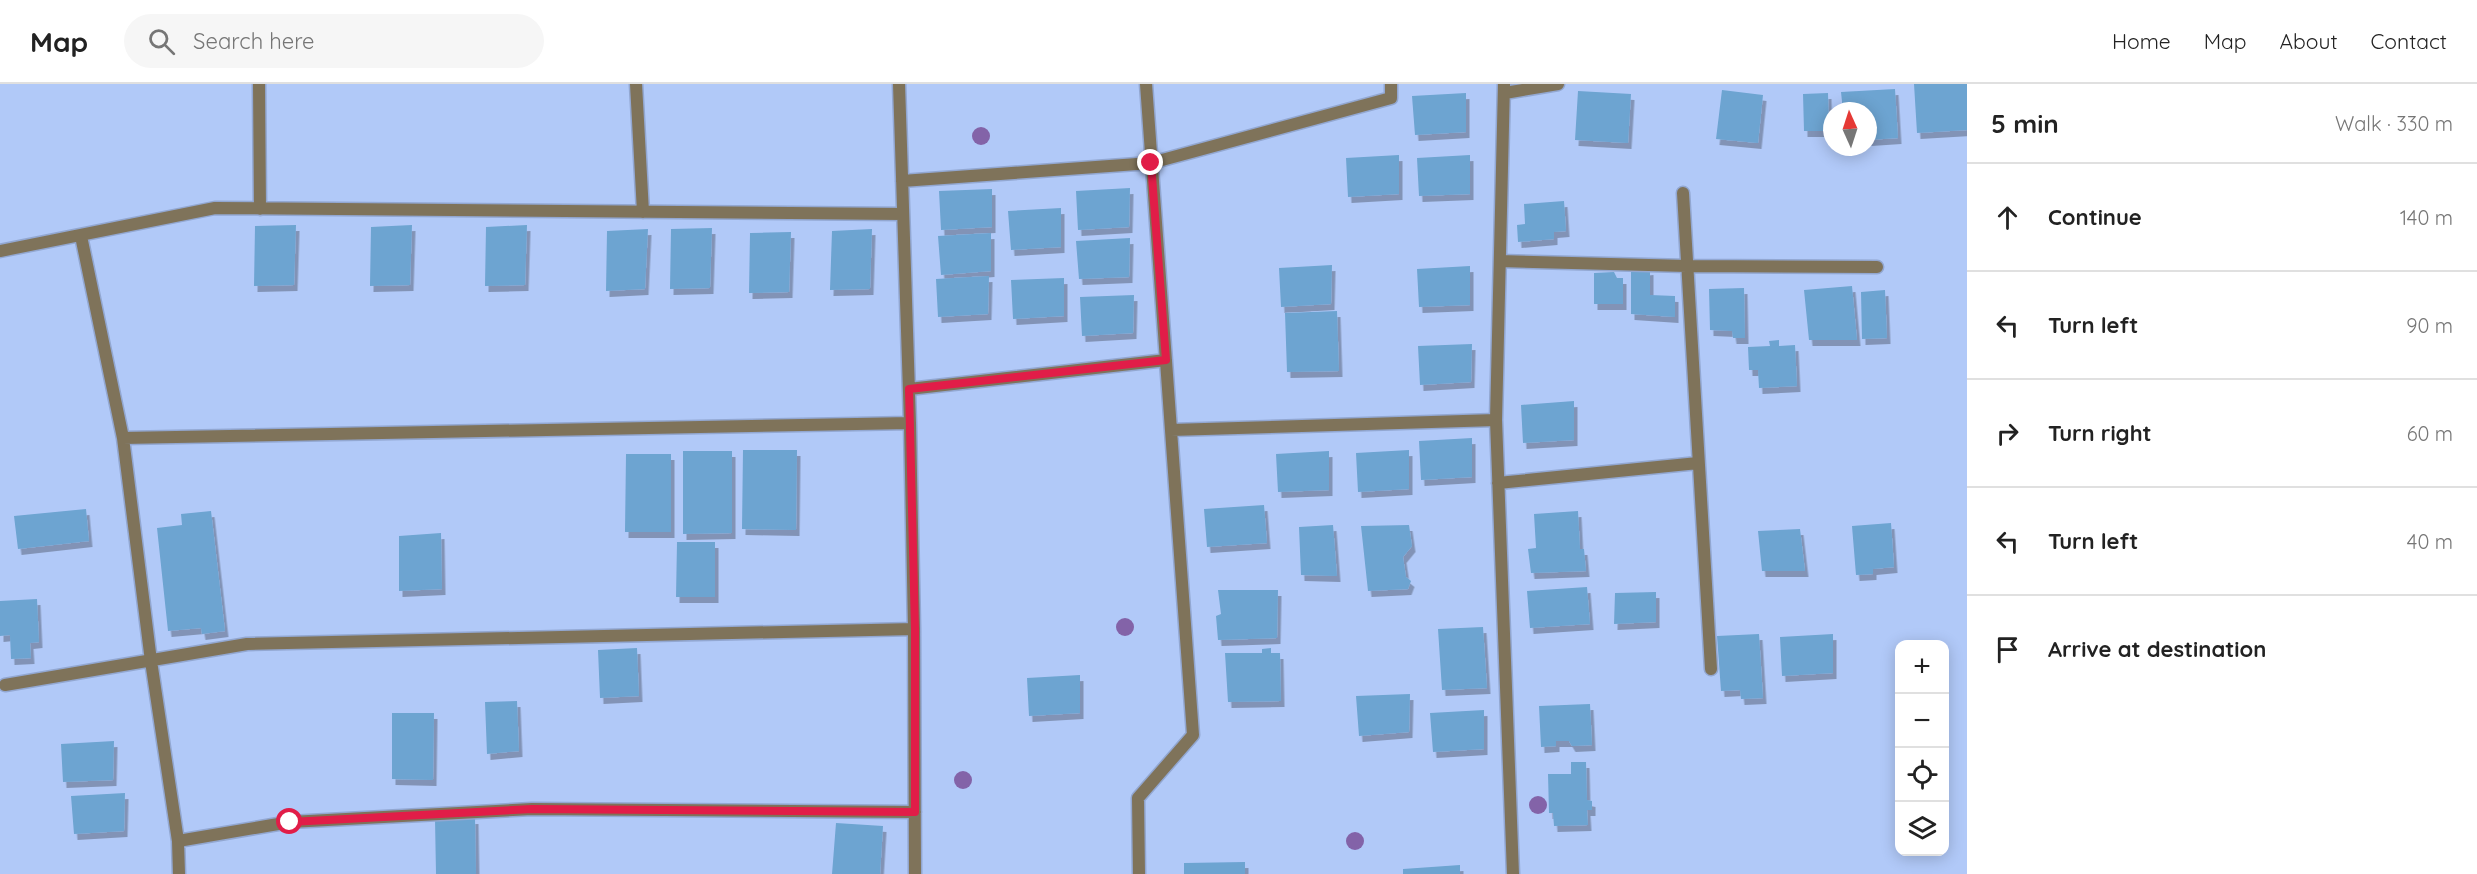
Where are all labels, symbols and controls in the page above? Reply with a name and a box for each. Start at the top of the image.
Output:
search box [124,14,544,68]
text: Map [30,24,88,59]
icon: search [145,25,178,58]
text: Search here [193,27,315,55]
text: Home [2112,28,2171,54]
text: Map [2204,28,2247,54]
text: About [2280,28,2338,54]
text: Contact [2371,28,2447,54]
north arrow [1823,102,1877,156]
text: 5 min [1991,107,2059,140]
text: Walk · 330 m [2335,111,2453,136]
route end [1137,149,1163,175]
icon: ahead [1991,201,2024,234]
text: Continue [2048,203,2142,231]
text: 140 m [2400,205,2453,230]
icon: left [1991,309,2024,342]
text: Turn left [2048,311,2138,339]
text: 90 m [2406,313,2453,338]
icon: right [1991,417,2024,450]
text: Turn right [2048,419,2152,447]
text: 60 m [2407,421,2453,446]
icon: left [1991,525,2024,558]
text: Turn left [2048,527,2138,555]
text: 40 m [2407,529,2453,554]
icon: arrive [1991,633,2024,666]
text: Arrive at destination [2048,635,2266,663]
map controls [1895,640,1949,856]
button: + [1895,640,1949,694]
button: − [1895,694,1949,748]
button: locate [1895,748,1949,802]
button: layers [1895,802,1949,856]
route start [276,808,302,834]

